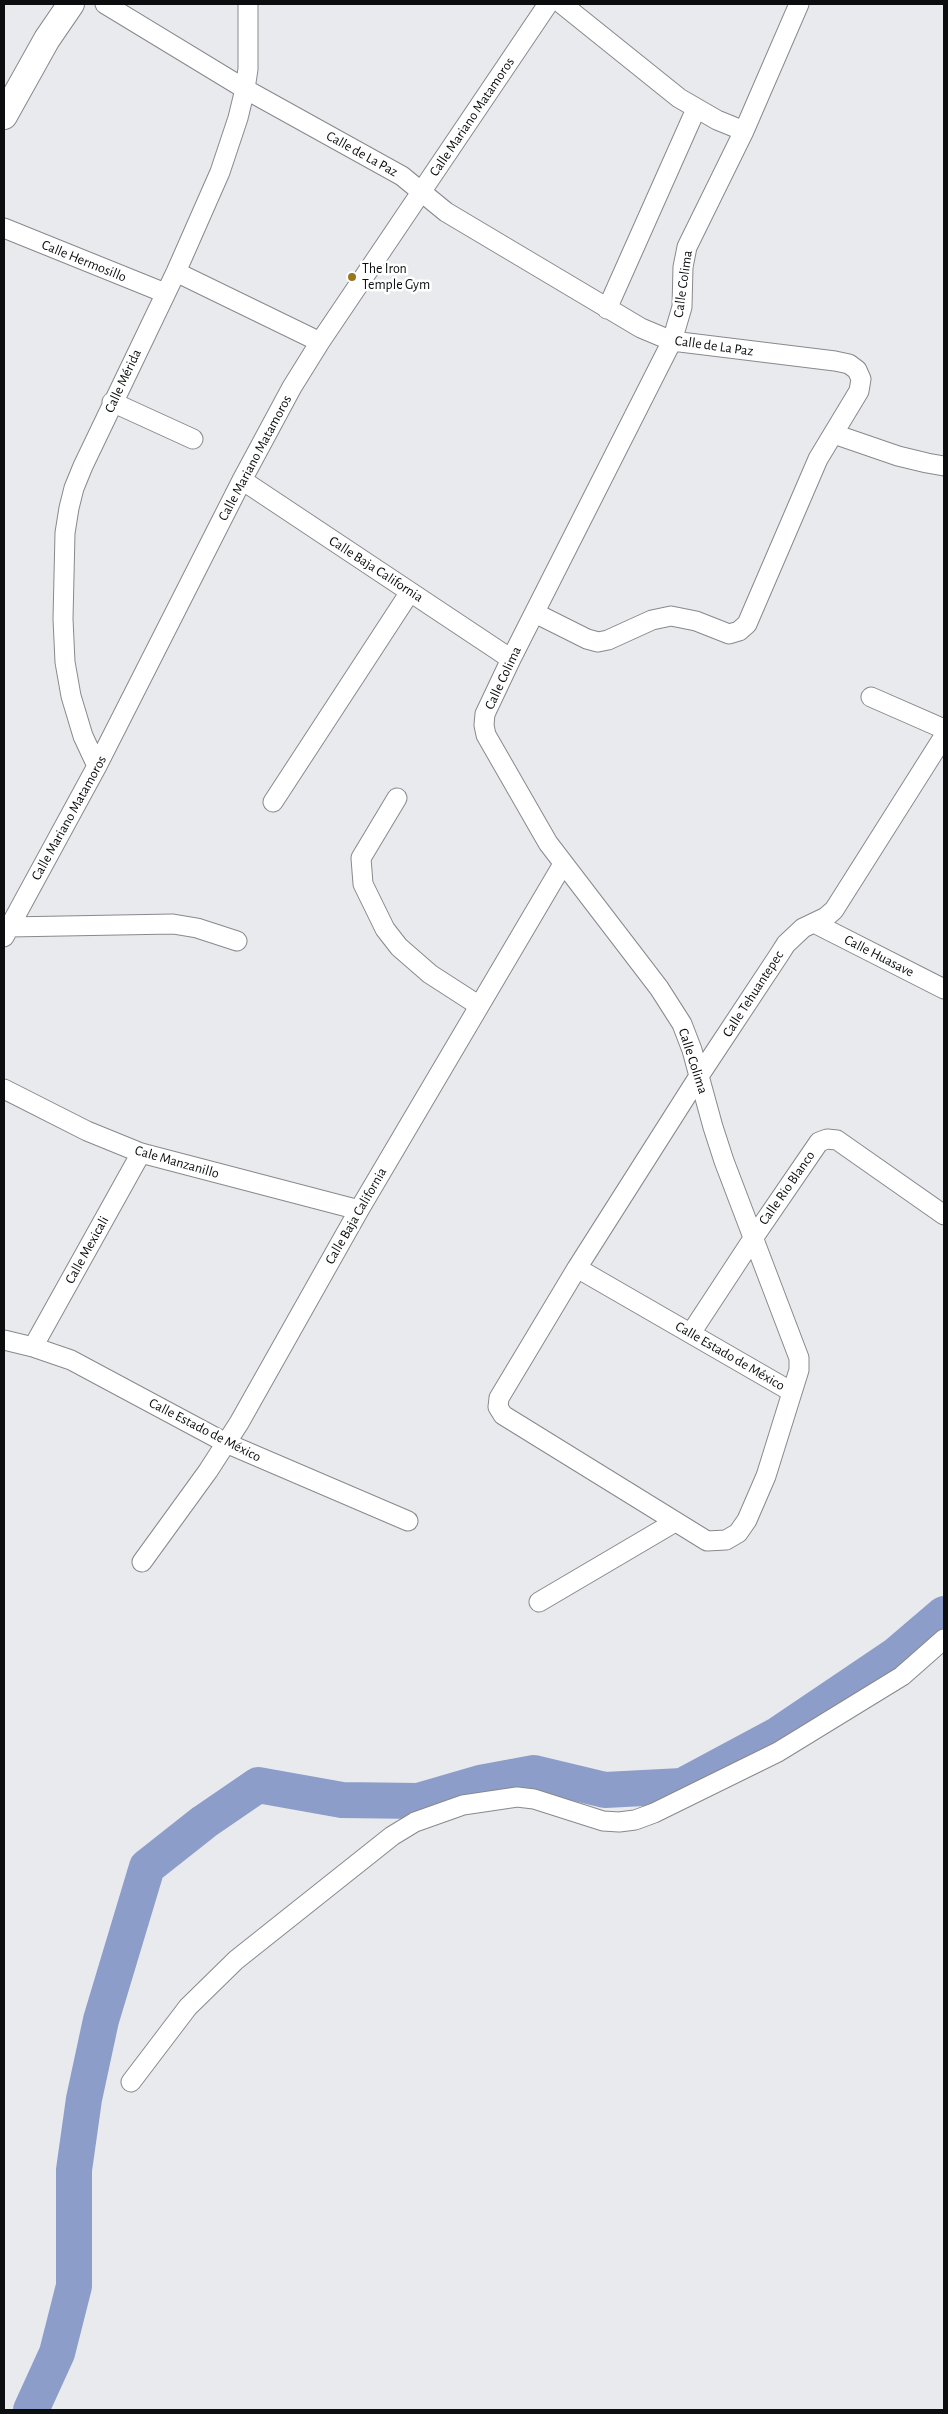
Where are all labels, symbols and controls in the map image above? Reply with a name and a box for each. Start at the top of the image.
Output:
street label: Calle Mariano Matamoros [426,54,518,180]
street label: Calle de La Paz [323,127,401,181]
street label: Calle Hermosillo [39,236,129,286]
street label: Calle Colima [670,249,696,319]
place label: The Iron Temple Gym [362,261,430,294]
marker: The Iron Temple Gym [346,271,358,283]
street label: Calle de La Paz [674,332,754,360]
street label: Calle Mérida [101,347,145,415]
street label: Calle Mariano Matamoros [215,392,295,524]
street label: Calle Baja California [326,532,426,606]
street label: Calle Colima [481,644,525,712]
street label: Calle Mariano Matamoros [28,753,110,883]
street label: Calle Huasave [841,931,917,981]
street label: Calle Tehuantepec [719,948,787,1040]
street label: Calle Colima [675,1026,711,1096]
street label: Cale Manzanillo [133,1142,221,1182]
street label: Calle Rio Blanco [755,1148,819,1228]
street label: Calle Baja California [322,1165,390,1267]
street label: Calle Mexicali [62,1213,112,1287]
street label: Calle Estado de México [672,1318,788,1394]
street label: Calle Estado de México [146,1394,264,1466]

